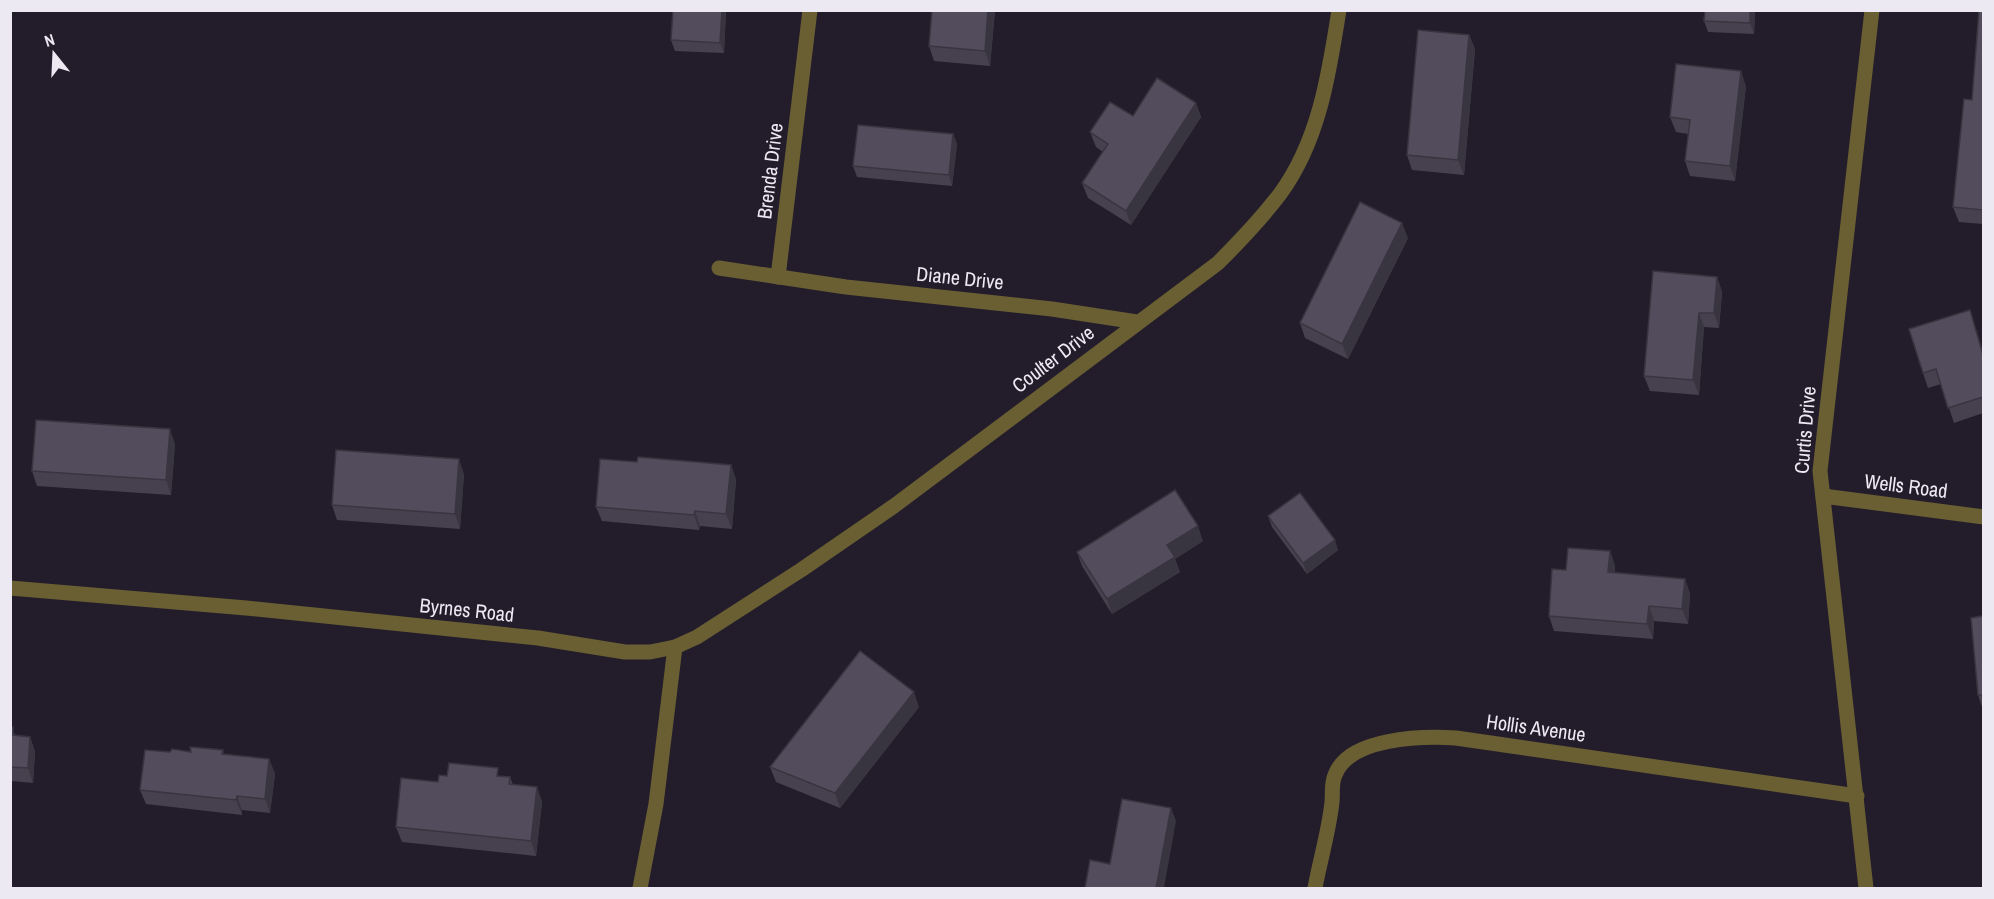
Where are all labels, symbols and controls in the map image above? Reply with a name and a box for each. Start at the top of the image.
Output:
north arrow [24,24,84,84]
text: N [41,28,57,52]
street label: Brenda Drive [750,121,789,221]
street label: Diane Drive [915,260,1005,296]
street label: Coulter Drive [1006,319,1099,398]
street label: Curtis Drive [1787,385,1822,475]
street label: Wells Road [1863,467,1949,504]
street label: Byrnes Road [418,591,516,628]
street label: Hollis Avenue [1485,707,1587,748]

